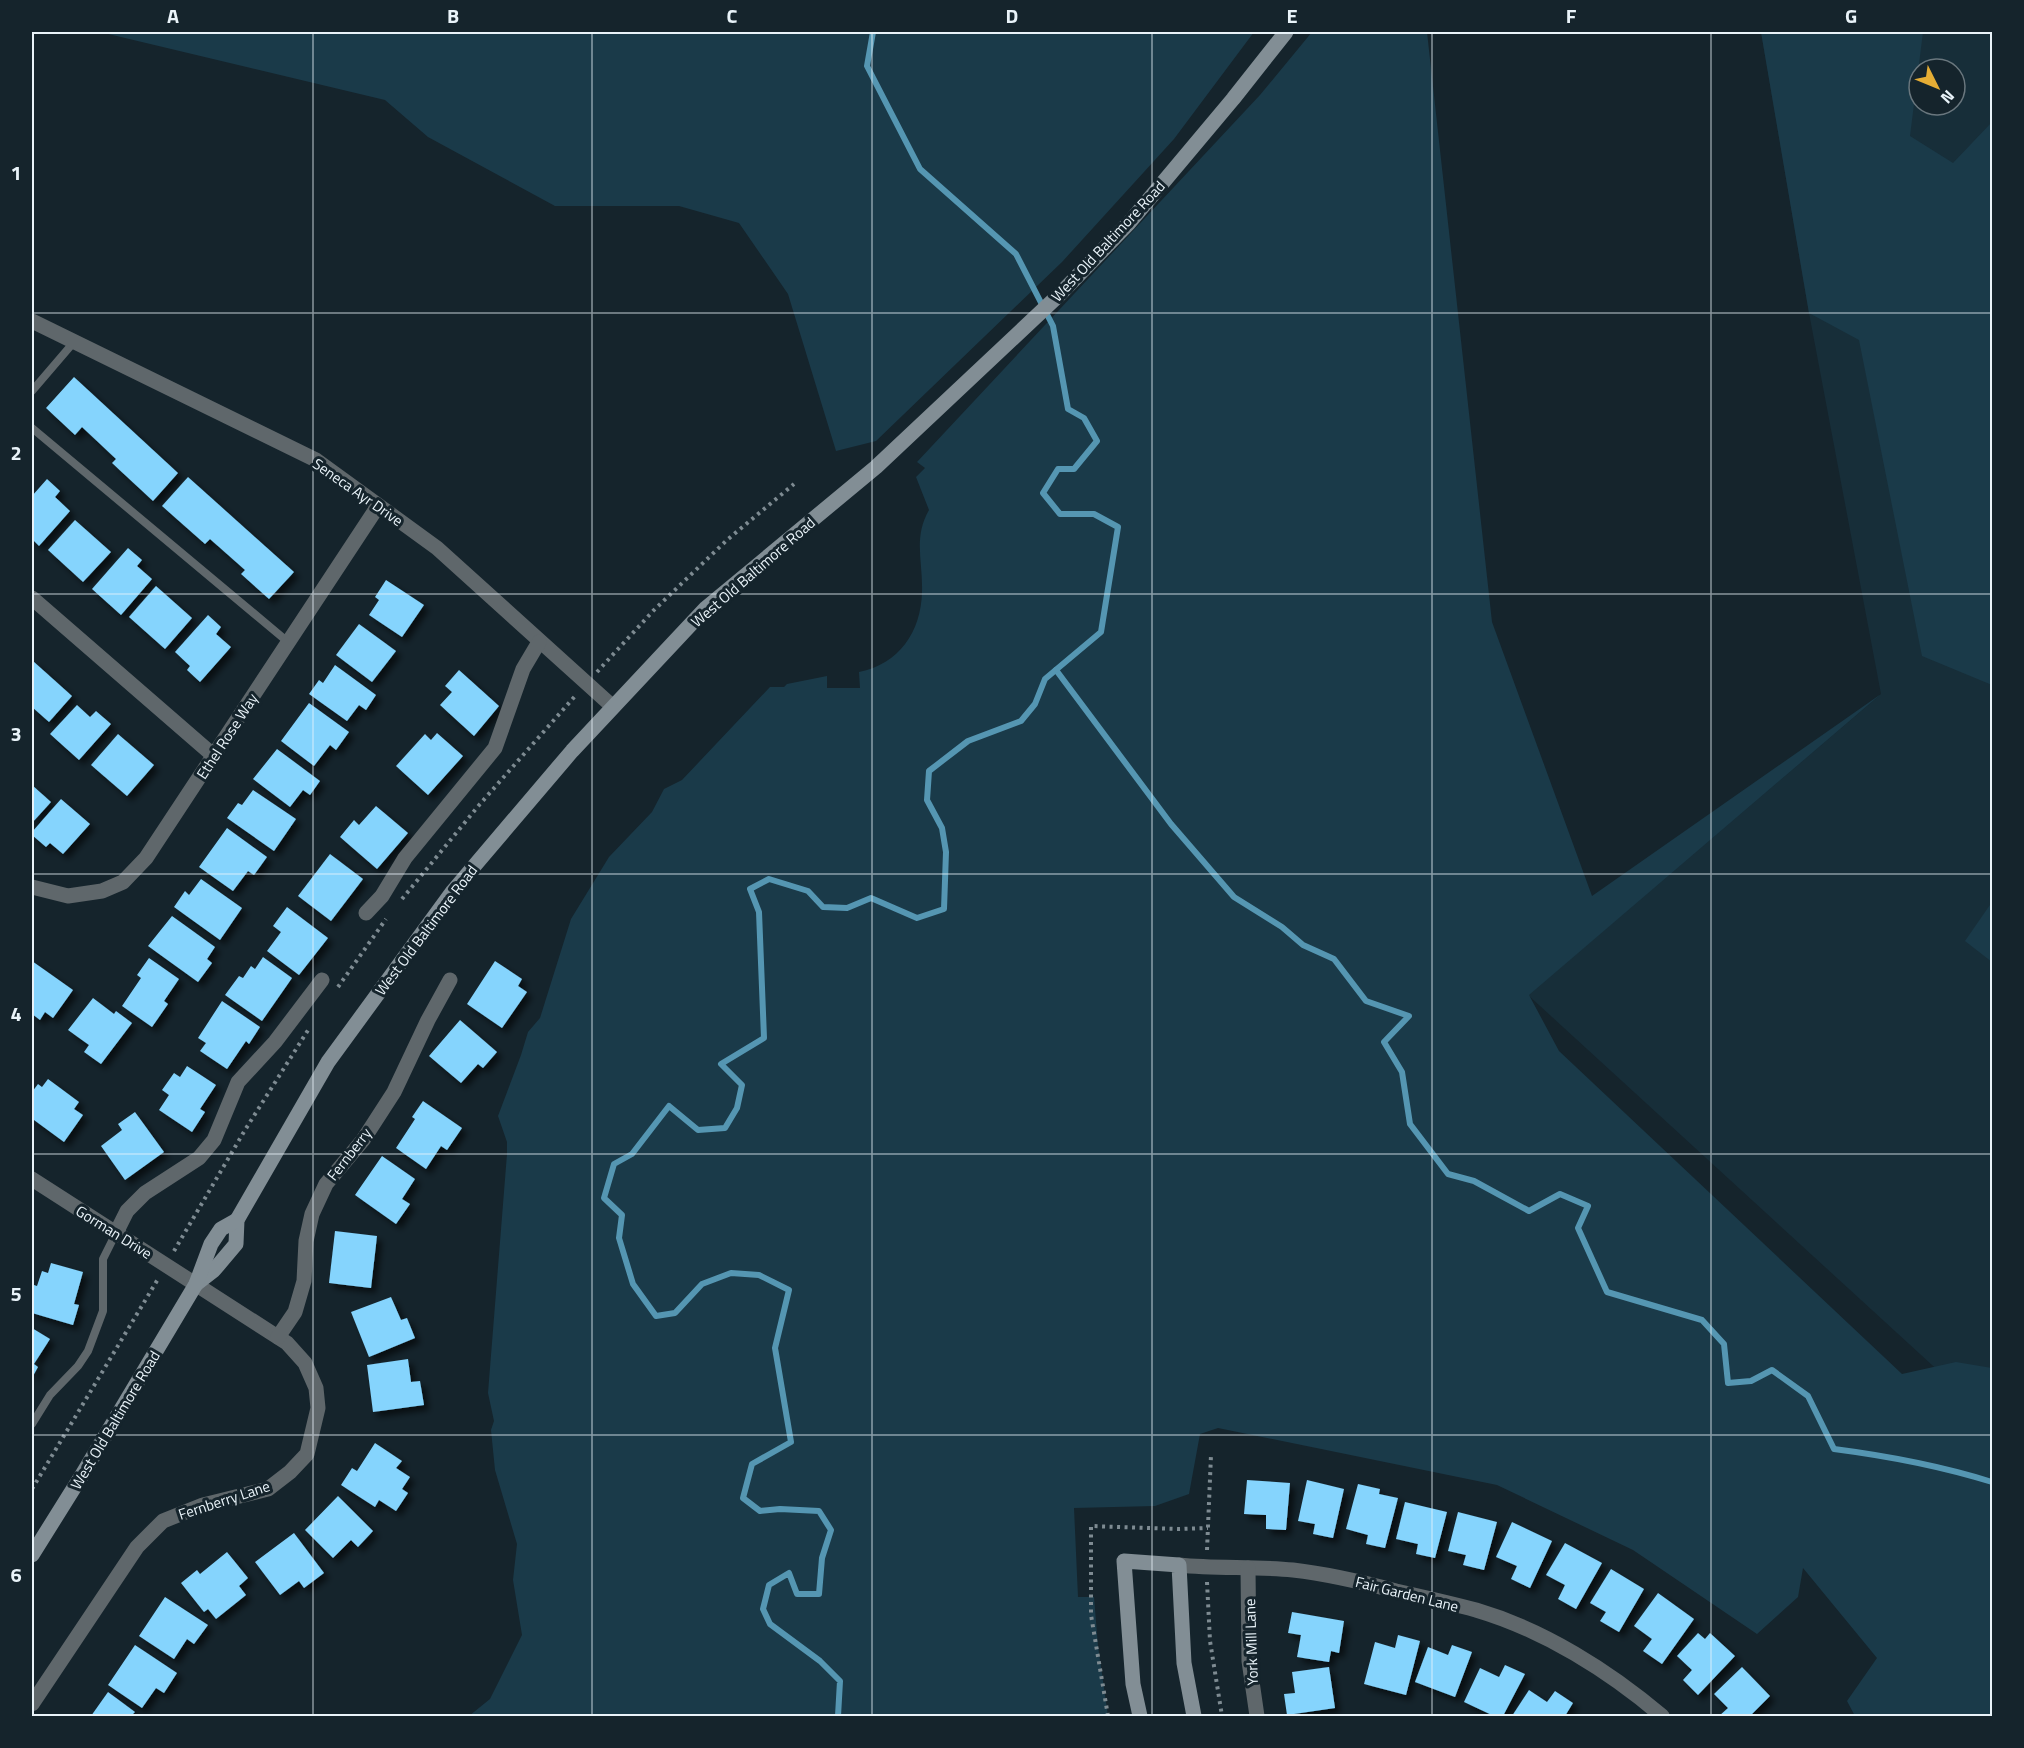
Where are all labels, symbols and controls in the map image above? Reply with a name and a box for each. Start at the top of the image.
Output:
text: A [167,0,179,31]
text: B [447,0,459,31]
text: C [727,0,738,31]
text: D [1006,0,1018,31]
text: E [1286,0,1298,31]
text: F [1566,0,1577,31]
text: G [1845,0,1857,31]
north arrow [1907,57,1967,117]
text: N [1935,85,1961,109]
text: 1 [10,157,22,188]
street label: West Old Baltimore Road [1046,175,1170,307]
text: 2 [10,437,22,468]
street label: Seneca Ayr Drive [308,452,408,532]
street label: West Old Baltimore Road [686,511,820,633]
street label: Ethel Rose Way [191,688,263,784]
text: 3 [10,718,22,749]
street label: West Old Baltimore Road [369,860,483,1000]
text: 4 [10,998,22,1029]
street label: Fernberry [321,1123,377,1185]
street label: Gorman Drive [71,1199,157,1265]
text: 5 [10,1278,22,1309]
street label: West Old Baltimore Road [64,1346,166,1494]
street label: Fernberry Lane [175,1474,273,1526]
text: 6 [10,1559,22,1590]
street label: Fair Garden Lane [1353,1570,1461,1618]
street label: York Mill Lane [1238,1598,1264,1686]

